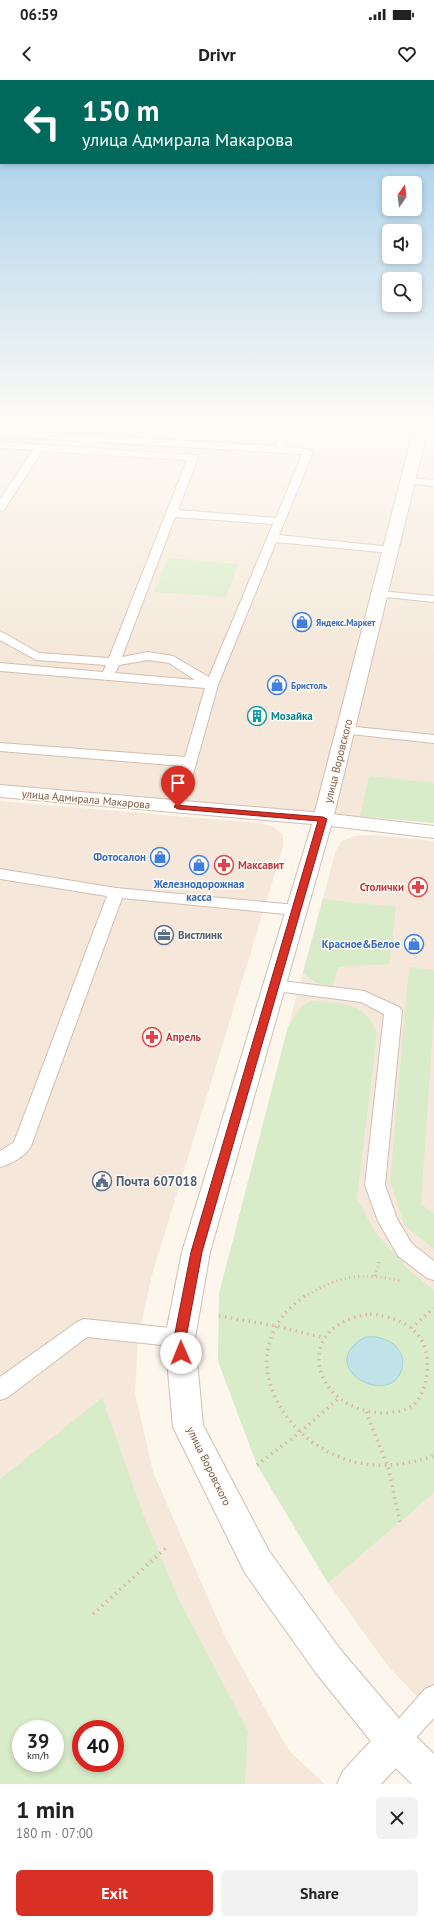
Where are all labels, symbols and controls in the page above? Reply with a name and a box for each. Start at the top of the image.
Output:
text: 06:59 [20,5,58,24]
icon: back [16,43,38,65]
text: Drivr [198,43,236,66]
icon: heart [396,43,418,65]
text: 150 m [82,92,159,129]
icon: left [16,96,68,148]
text: улица Адмирала Макарова [82,128,293,151]
north arrow [382,176,422,216]
map controls [382,176,422,312]
button: sound [382,224,422,264]
button: search [382,272,422,312]
shop icon: Яндекс.Маркет [291,611,313,633]
place label: Яндекс.Маркет [316,617,376,628]
shop icon: Бристоль [266,674,288,696]
place label: Бристоль [291,680,328,691]
building icon: Мозайка [246,705,268,727]
place label: Мозайка [271,709,313,723]
street label: улица Воровского [321,717,355,805]
pin [161,766,195,807]
icon: arrive [167,772,189,794]
street label: улица Адмирала Макарова [21,786,151,812]
shop icon: Фотосалон [149,846,171,868]
place label: Фотосалон [93,850,146,864]
shop icon: Железнодорожная касса [188,854,210,876]
pharmacy icon: Максавит [213,854,235,876]
place label: Максавит [238,858,284,872]
pharmacy icon: Столички [407,876,429,898]
place label: Железнодорожная касса [153,877,244,904]
place label: Столички [360,880,404,894]
office icon: Вистлинк [153,924,175,946]
place label: Вистлинк [178,928,223,942]
shop icon: Красное&Белое [403,933,425,955]
place label: Красное&Белое [322,937,400,951]
pharmacy icon: Апрель [141,1026,163,1048]
place label: Апрель [166,1030,202,1044]
public building icon: Почта 607018 [91,1170,113,1192]
place label: Почта 607018 [116,1173,197,1190]
position arrow [160,1332,202,1374]
street label: улица Воровского [184,1424,234,1508]
speed limit sign: 40 [72,1720,124,1772]
text: 39 [27,1728,49,1754]
text: km/h [27,1749,49,1762]
text: 1 min [16,1794,75,1825]
button: close [376,1797,418,1839]
text: 180 m · 07:00 [16,1825,93,1842]
button: Exit [16,1870,213,1916]
button: Share [221,1870,418,1916]

